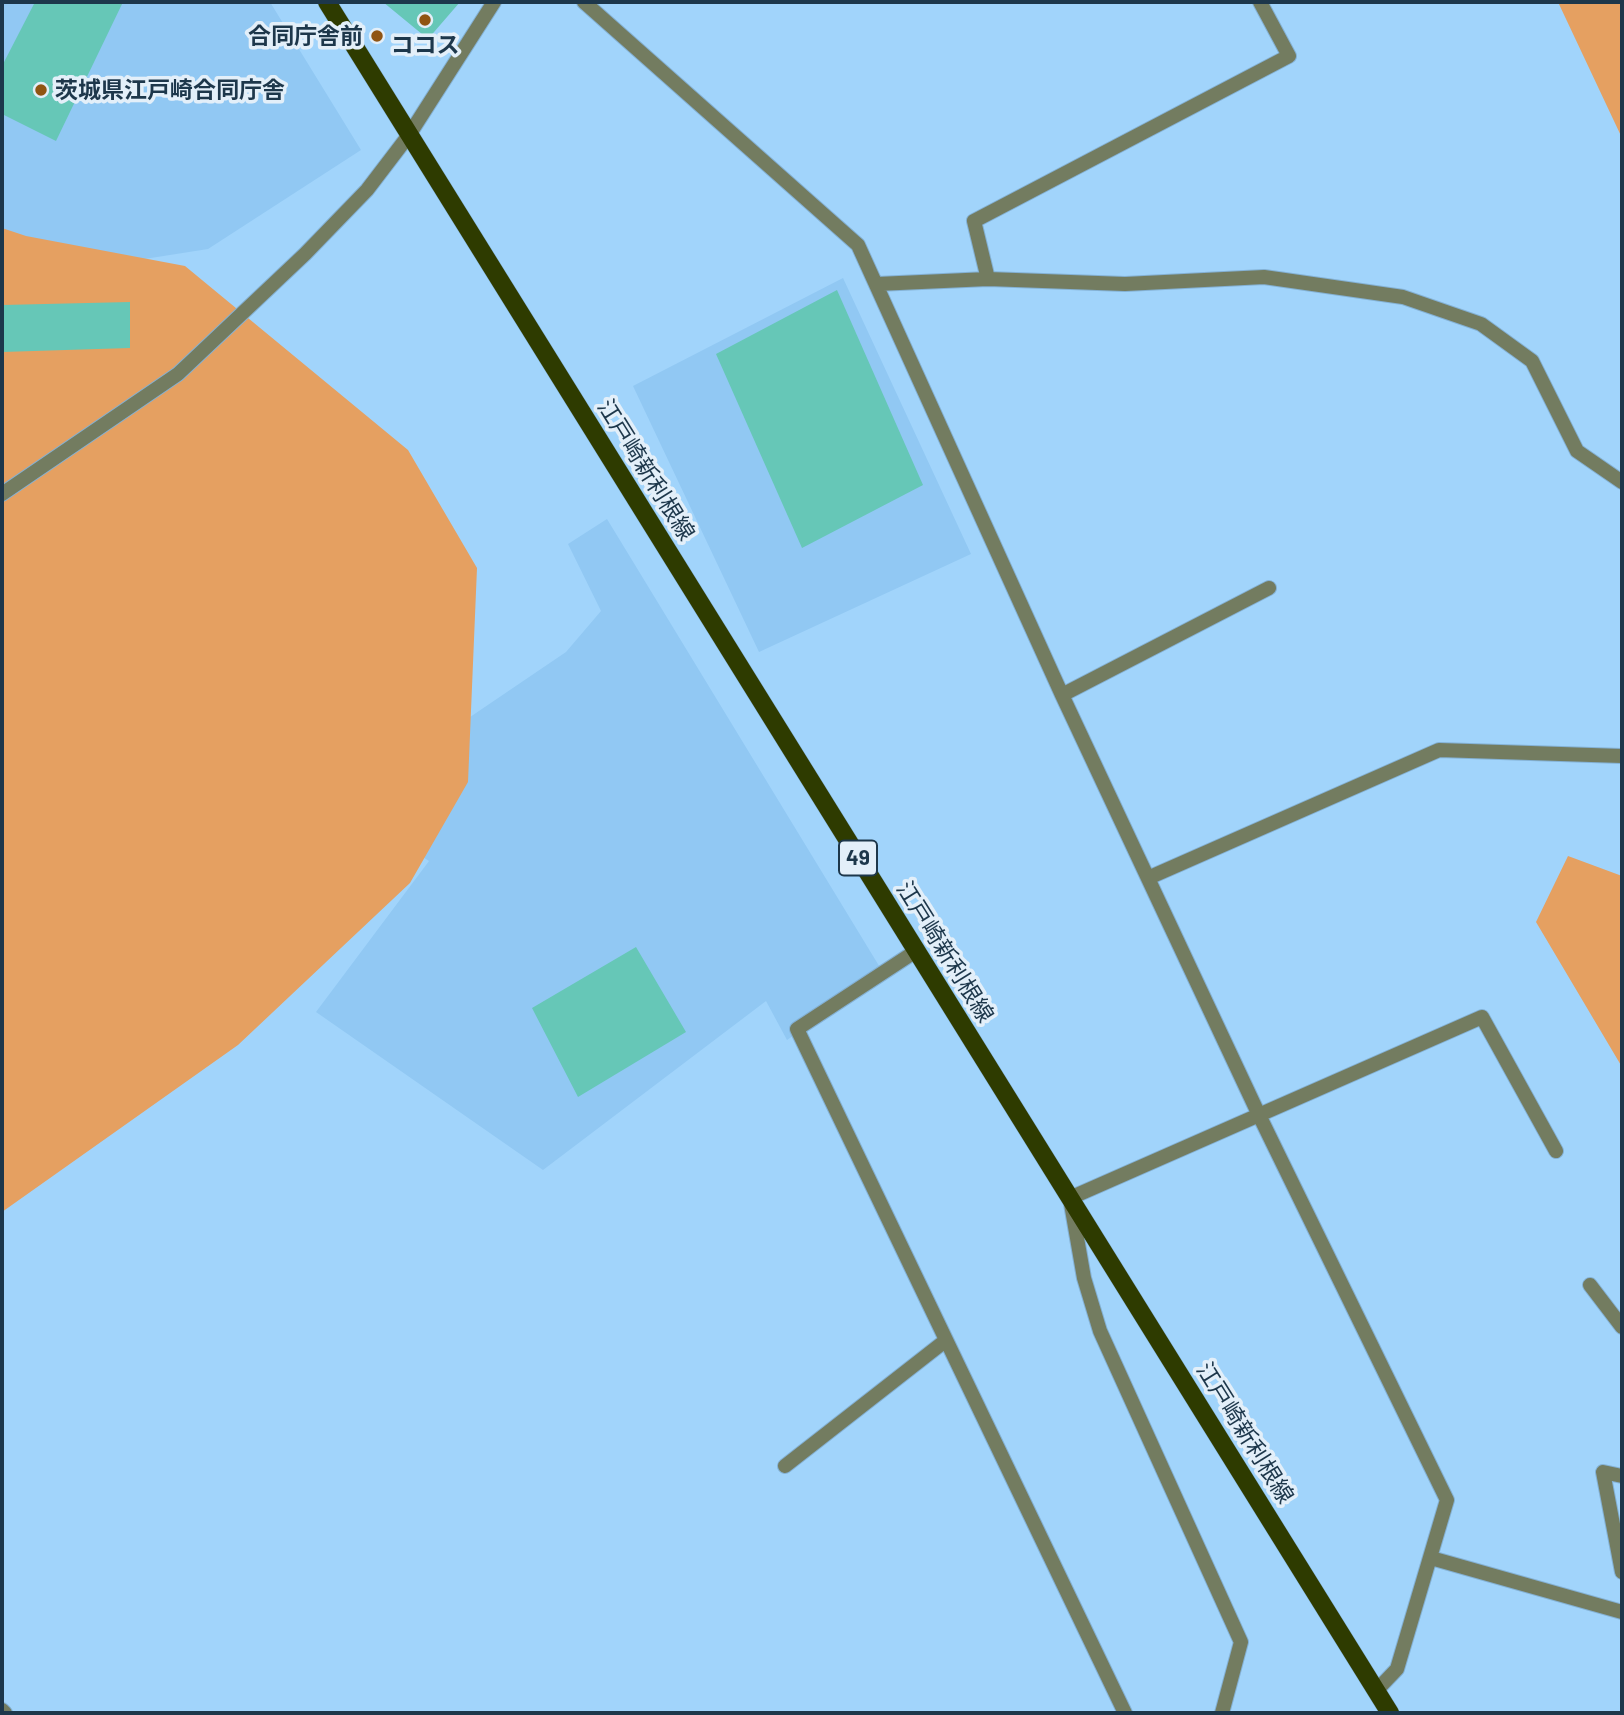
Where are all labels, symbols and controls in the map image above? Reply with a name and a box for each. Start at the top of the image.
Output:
marker: ココス [417,12,433,28]
place label: 合同庁舎前 [248,22,363,50]
marker: 合同庁舎前 [369,28,385,44]
place label: ココス [391,31,459,59]
place label: 茨城県江戸崎合同庁舎 [55,76,285,104]
marker: 茨城県江戸崎合同庁舎 [33,82,49,98]
street label: 江戸崎新利根線 [592,394,700,546]
road number: 49 [839,840,877,876]
street label: 江戸崎新利根線 [891,876,999,1028]
street label: 江戸崎新利根線 [1191,1357,1299,1509]

